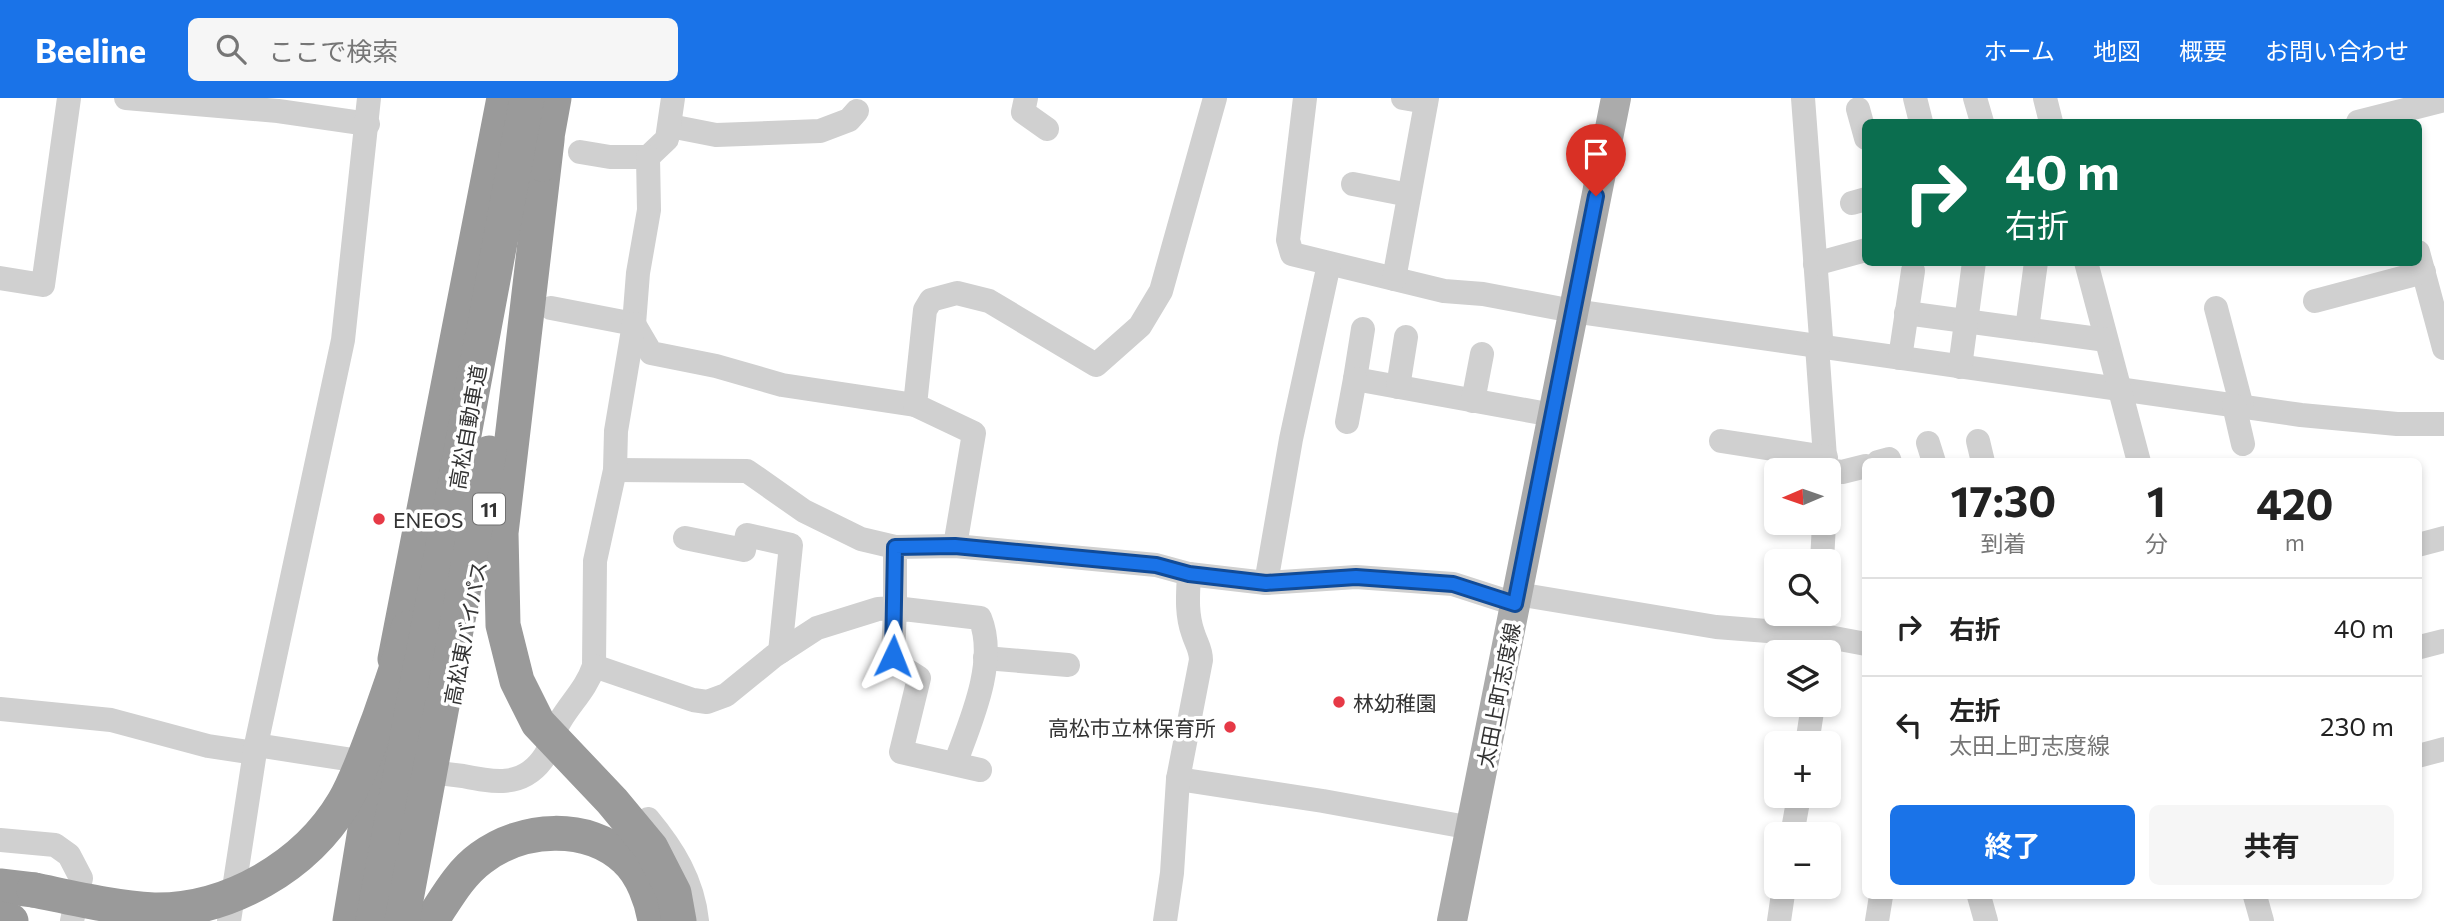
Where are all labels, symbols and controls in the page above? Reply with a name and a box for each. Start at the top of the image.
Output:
search box [188,18,678,81]
text: Beeline [35,29,146,70]
icon: search [212,30,250,68]
text: ここで検索 [268,35,398,66]
text: ホーム [1984,36,2055,65]
text: 地図 [2093,36,2141,65]
text: 概要 [2179,36,2227,65]
text: お問い合わせ [2265,36,2409,65]
pin [1566,124,1626,196]
icon: arrive [1577,135,1615,173]
text: 40 m [2005,140,2120,200]
icon: right [1890,147,1981,238]
text: 右折 [2005,204,2069,244]
street label: 高松自動車道 [444,363,490,491]
north arrow [1764,458,1841,536]
map controls [1764,458,1841,899]
text: 17:30 [1951,474,2056,526]
text: 1 [2147,474,2166,526]
text: 420 [2256,477,2333,529]
road number: 11 [473,494,505,524]
place label: ENEOS [393,507,463,532]
marker: ENEOS [371,511,387,527]
text: m [2285,528,2305,556]
text: 到着 [1980,529,2026,557]
text: 分 [2145,529,2168,557]
button: search [1764,549,1841,626]
street label: 高松東バイパス [439,559,491,707]
icon: right [1890,608,1928,646]
text: 40 m [2334,612,2394,643]
text: 右折 [1949,613,2001,644]
position arrow [856,619,930,693]
street label: 太田上町志度線 [1472,620,1524,770]
button: layers [1764,640,1841,717]
place label: 林幼稚園 [1353,690,1437,715]
marker: 林幼稚園 [1331,694,1347,710]
text: 左折 [1949,694,2001,725]
icon: left [1890,706,1928,744]
text: 230 m [2320,710,2394,741]
place label: 高松市立林保育所 [1048,715,1216,740]
marker: 高松市立林保育所 [1222,719,1238,735]
button: + [1764,731,1841,808]
text: 太田上町志度線 [1949,731,2110,759]
button: 終了 [1890,805,2135,885]
button: 共有 [2149,805,2394,885]
button: − [1764,822,1841,899]

